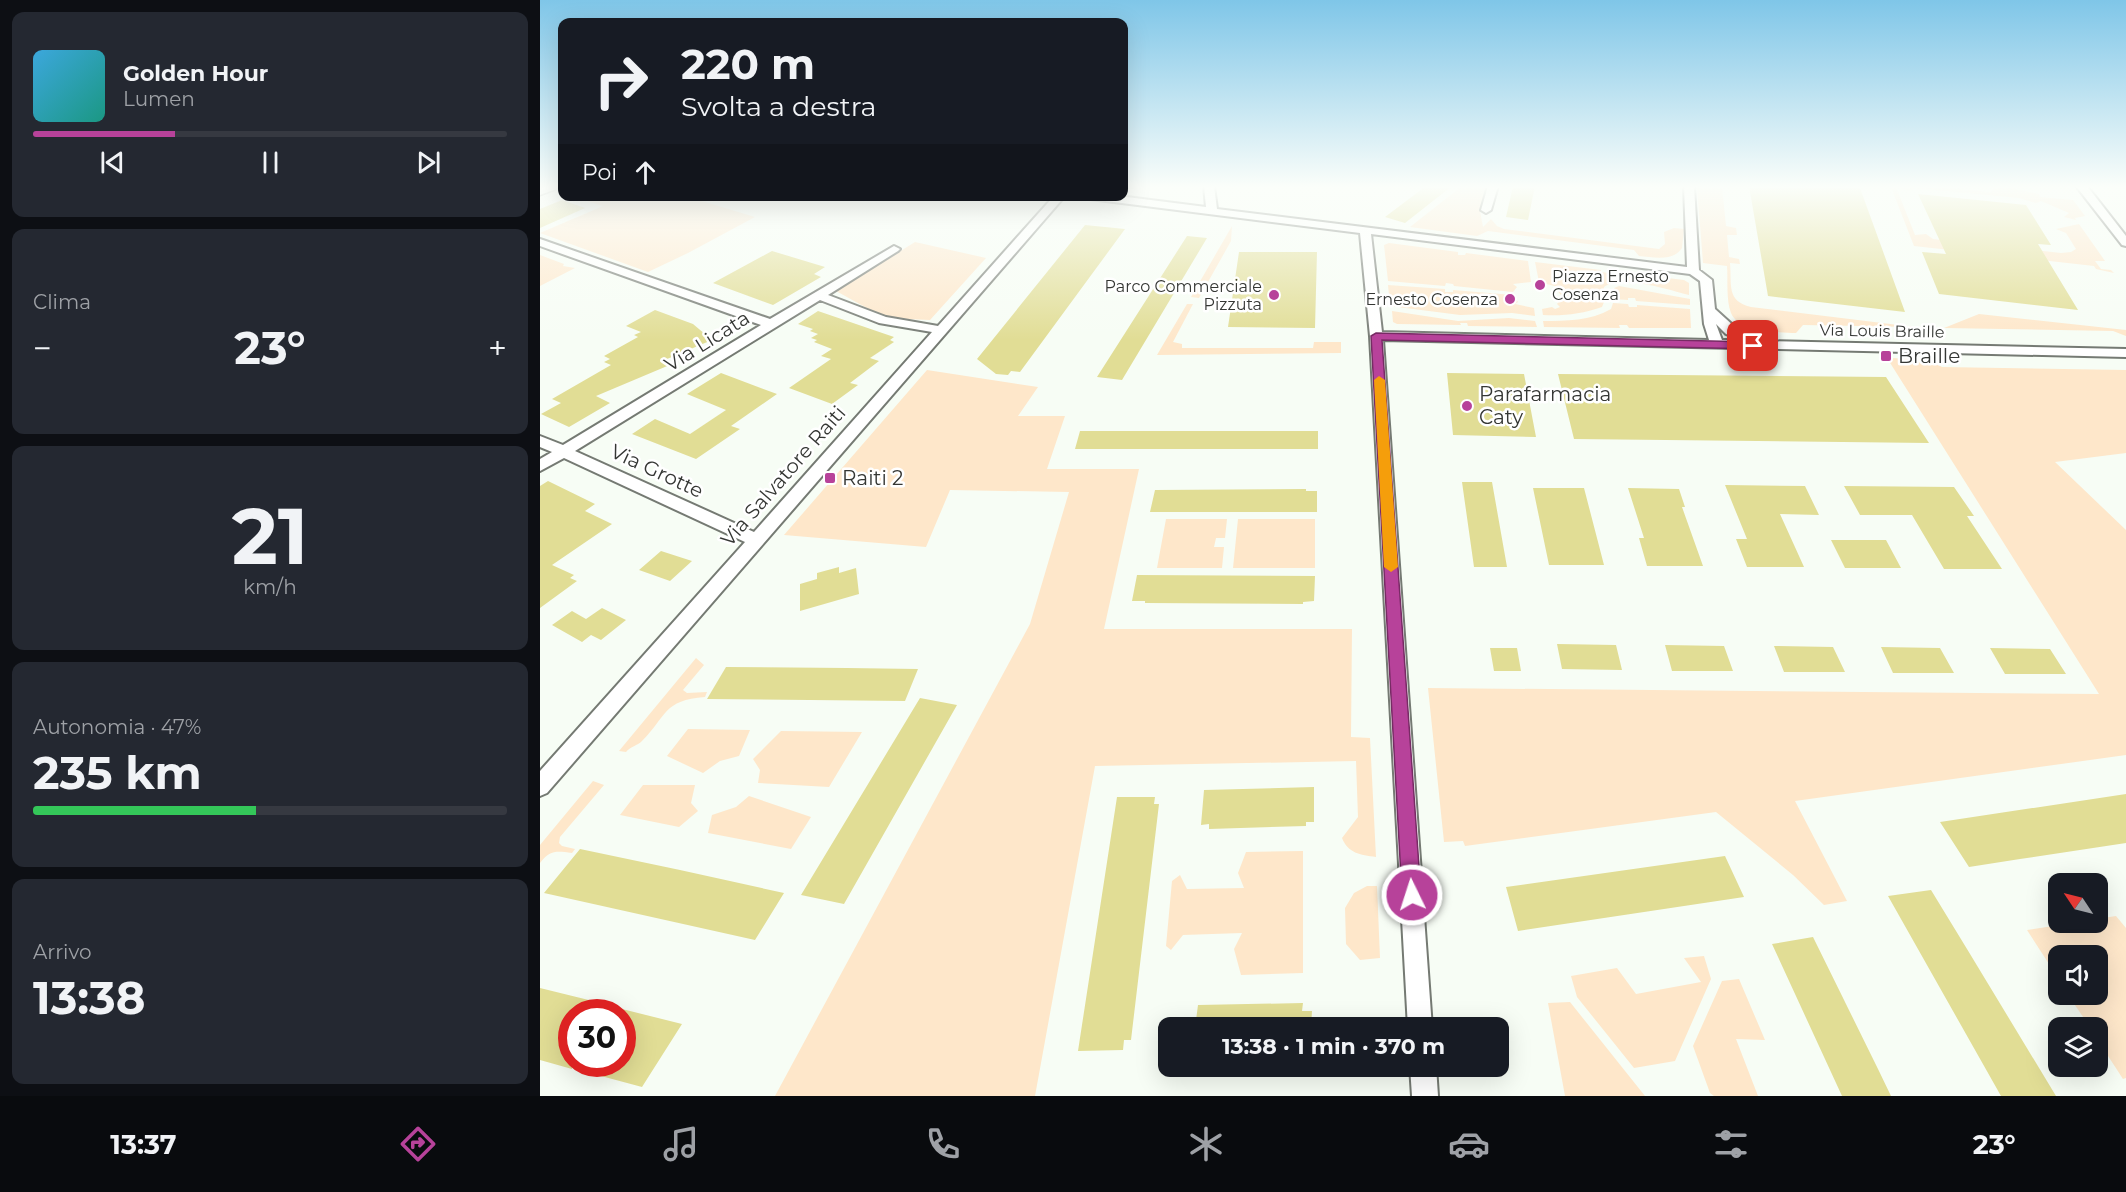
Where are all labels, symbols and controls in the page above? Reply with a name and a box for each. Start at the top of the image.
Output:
text: 220 m [681,38,815,90]
icon: right [582,42,660,120]
text: Golden Hour [123,60,268,87]
text: Lumen [123,87,195,111]
text: Svolta a destra [681,90,876,123]
icon: previous [96,146,129,179]
icon: pause [254,146,287,179]
icon: next [412,146,445,179]
icon: ahead [629,156,662,189]
text: Poi [582,159,617,186]
place label: Piazza Ernesto Cosenza [1552,267,1669,304]
place label: Parco Commerciale Pizzuta [1105,277,1262,314]
marker: Piazza Ernesto Cosenza [1533,278,1547,292]
marker: Parco Commerciale Pizzuta [1267,288,1281,302]
text: Clima [33,290,91,314]
place label: Ernesto Cosenza [1365,290,1498,309]
marker: Ernesto Cosenza [1503,292,1517,306]
street label: Via Licata [660,305,754,377]
text: 23° [234,320,306,375]
pin [1727,320,1778,371]
street label: Via Louis Braille [1819,320,1945,342]
text: − [33,328,52,368]
text: + [488,328,507,368]
icon: arrive [1736,329,1769,362]
place label: Braille [1898,344,1960,368]
marker: Braille [1879,349,1893,363]
place label: Parafarmacia Caty [1479,382,1611,429]
marker: Parafarmacia Caty [1460,399,1474,413]
street label: Via Salvatore Raiti [716,401,850,551]
street label: Via Grotte [607,439,707,503]
place label: Raiti 2 [842,466,903,490]
marker: Raiti 2 [823,471,837,485]
text: 21 [232,488,308,584]
text: km/h [243,575,297,599]
text: Autonomia · 47% [33,715,201,739]
text: 235 km [33,745,202,800]
position arrow [1380,863,1444,927]
north arrow [2048,873,2108,933]
map controls [2048,873,2108,1077]
text: Arrivo [33,940,92,964]
button: sound [2048,945,2108,1005]
text: 13:38 [33,970,145,1025]
speed limit sign: 30 [558,999,636,1077]
button: layers [2048,1017,2108,1077]
text: 13:38 · 1 min · 370 m [1222,1033,1445,1060]
icon: directions [397,1123,439,1165]
icon: music [660,1123,702,1165]
icon: phone [922,1123,964,1165]
icon: climate [1185,1123,1227,1165]
icon: car [1448,1123,1490,1165]
icon: filters [1710,1123,1752,1165]
text: 13:37 [110,1128,176,1161]
text: 23° [1973,1128,2016,1161]

